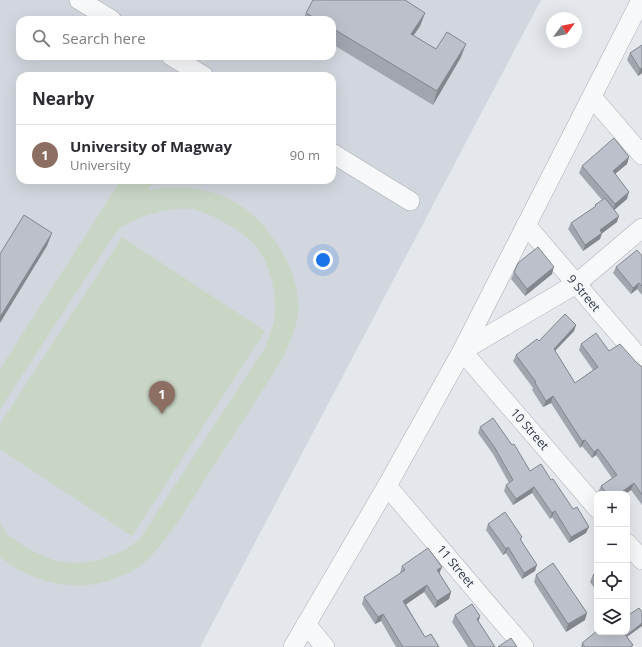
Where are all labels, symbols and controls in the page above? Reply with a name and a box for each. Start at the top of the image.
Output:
north arrow [546,12,582,48]
search box [16,16,336,60]
icon: search [30,27,52,49]
text: Search here [62,28,146,48]
text: Nearby [32,87,94,110]
text: University of Magway [70,136,232,156]
text: 1 [41,146,49,164]
text: 90 m [290,146,320,164]
text: University [70,156,130,174]
your location [313,250,333,270]
street label: 9 Street [564,271,604,315]
pin: 1 [149,381,175,414]
street label: 10 Street [507,404,553,454]
map controls [594,491,630,635]
button: + [594,491,630,527]
button: − [594,527,630,563]
street label: 11 Street [433,541,479,591]
button: locate [594,563,630,599]
button: layers [594,599,630,635]

